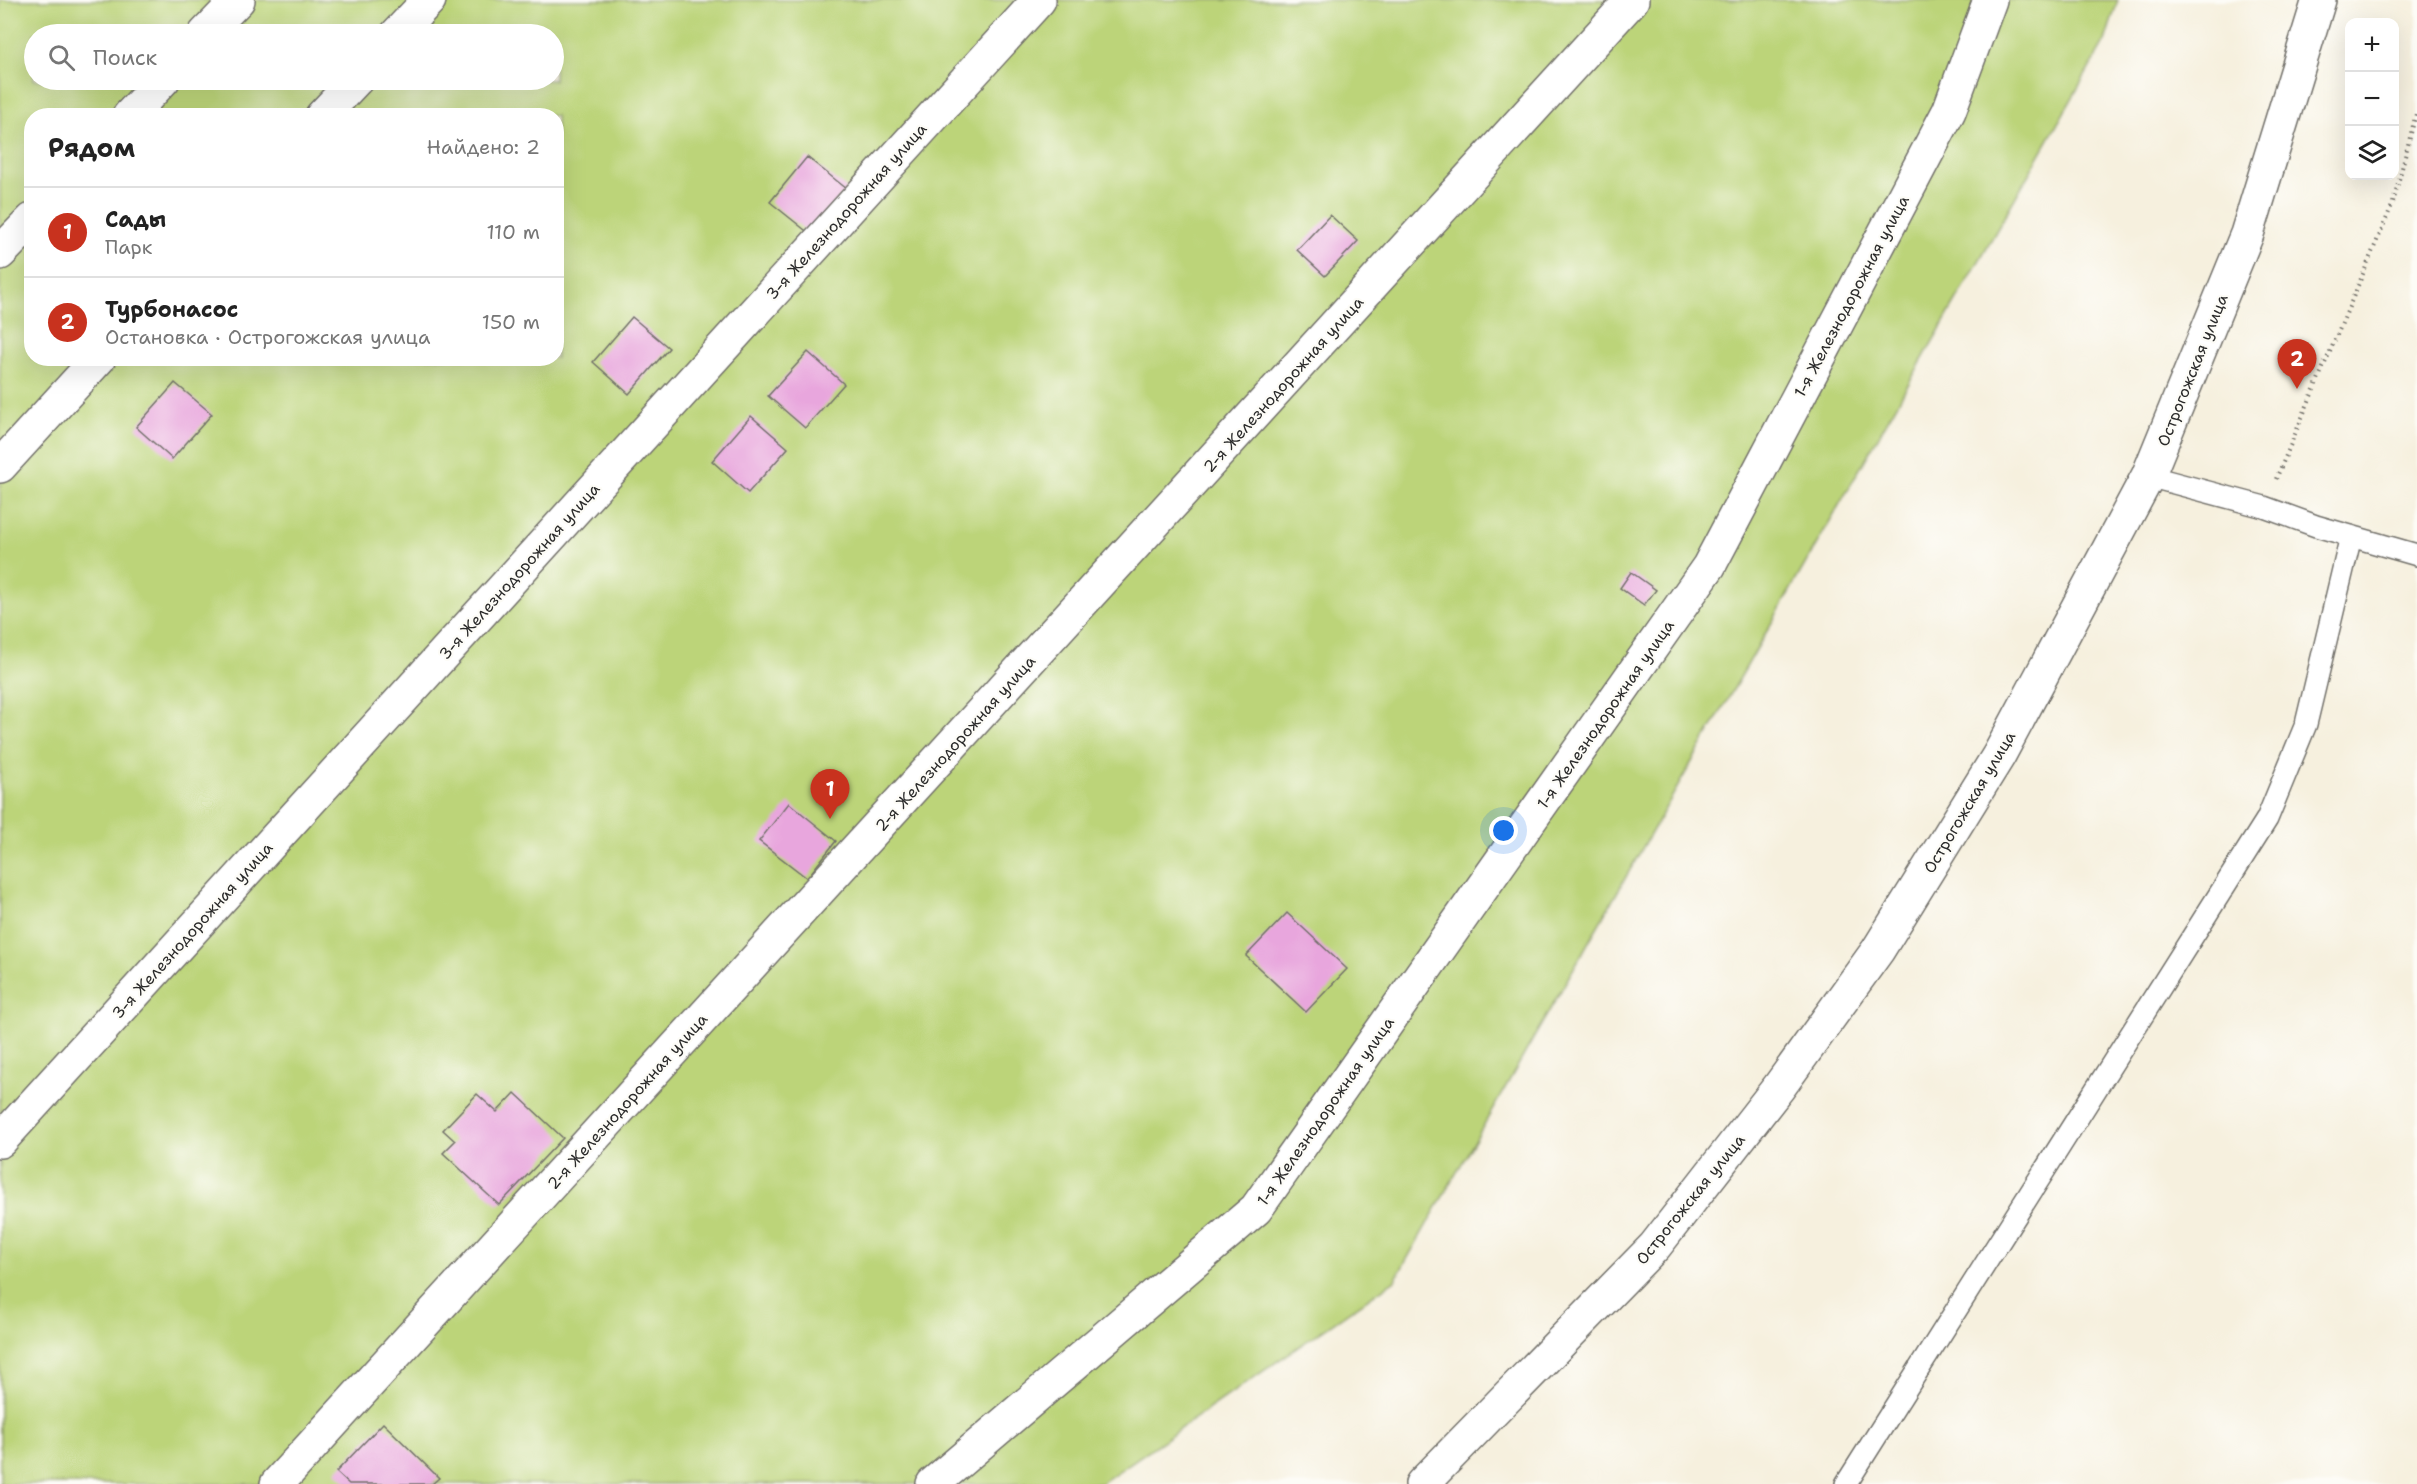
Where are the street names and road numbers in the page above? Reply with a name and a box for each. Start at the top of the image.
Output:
street label: 3-я Железнодорожная улица [761,119,931,304]
street label: 1-я Железнодорожная улица [1789,192,1914,401]
street label: Острогожская улица [2152,291,2233,449]
street label: 2-я Железнодорожная улица [1199,292,1368,477]
street label: 3-я Железнодорожная улица [434,479,604,664]
street label: 1-я Железнодорожная улица [1532,616,1679,813]
street label: 2-я Железнодорожная улица [871,651,1040,836]
street label: Острогожская улица [1919,727,2020,877]
street label: 3-я Железнодорожная улица [107,838,277,1023]
street label: 2-я Железнодорожная улица [543,1009,712,1194]
street label: 1-я Железнодорожная улица [1252,1013,1399,1210]
street label: Острогожская улица [1631,1130,1750,1269]

